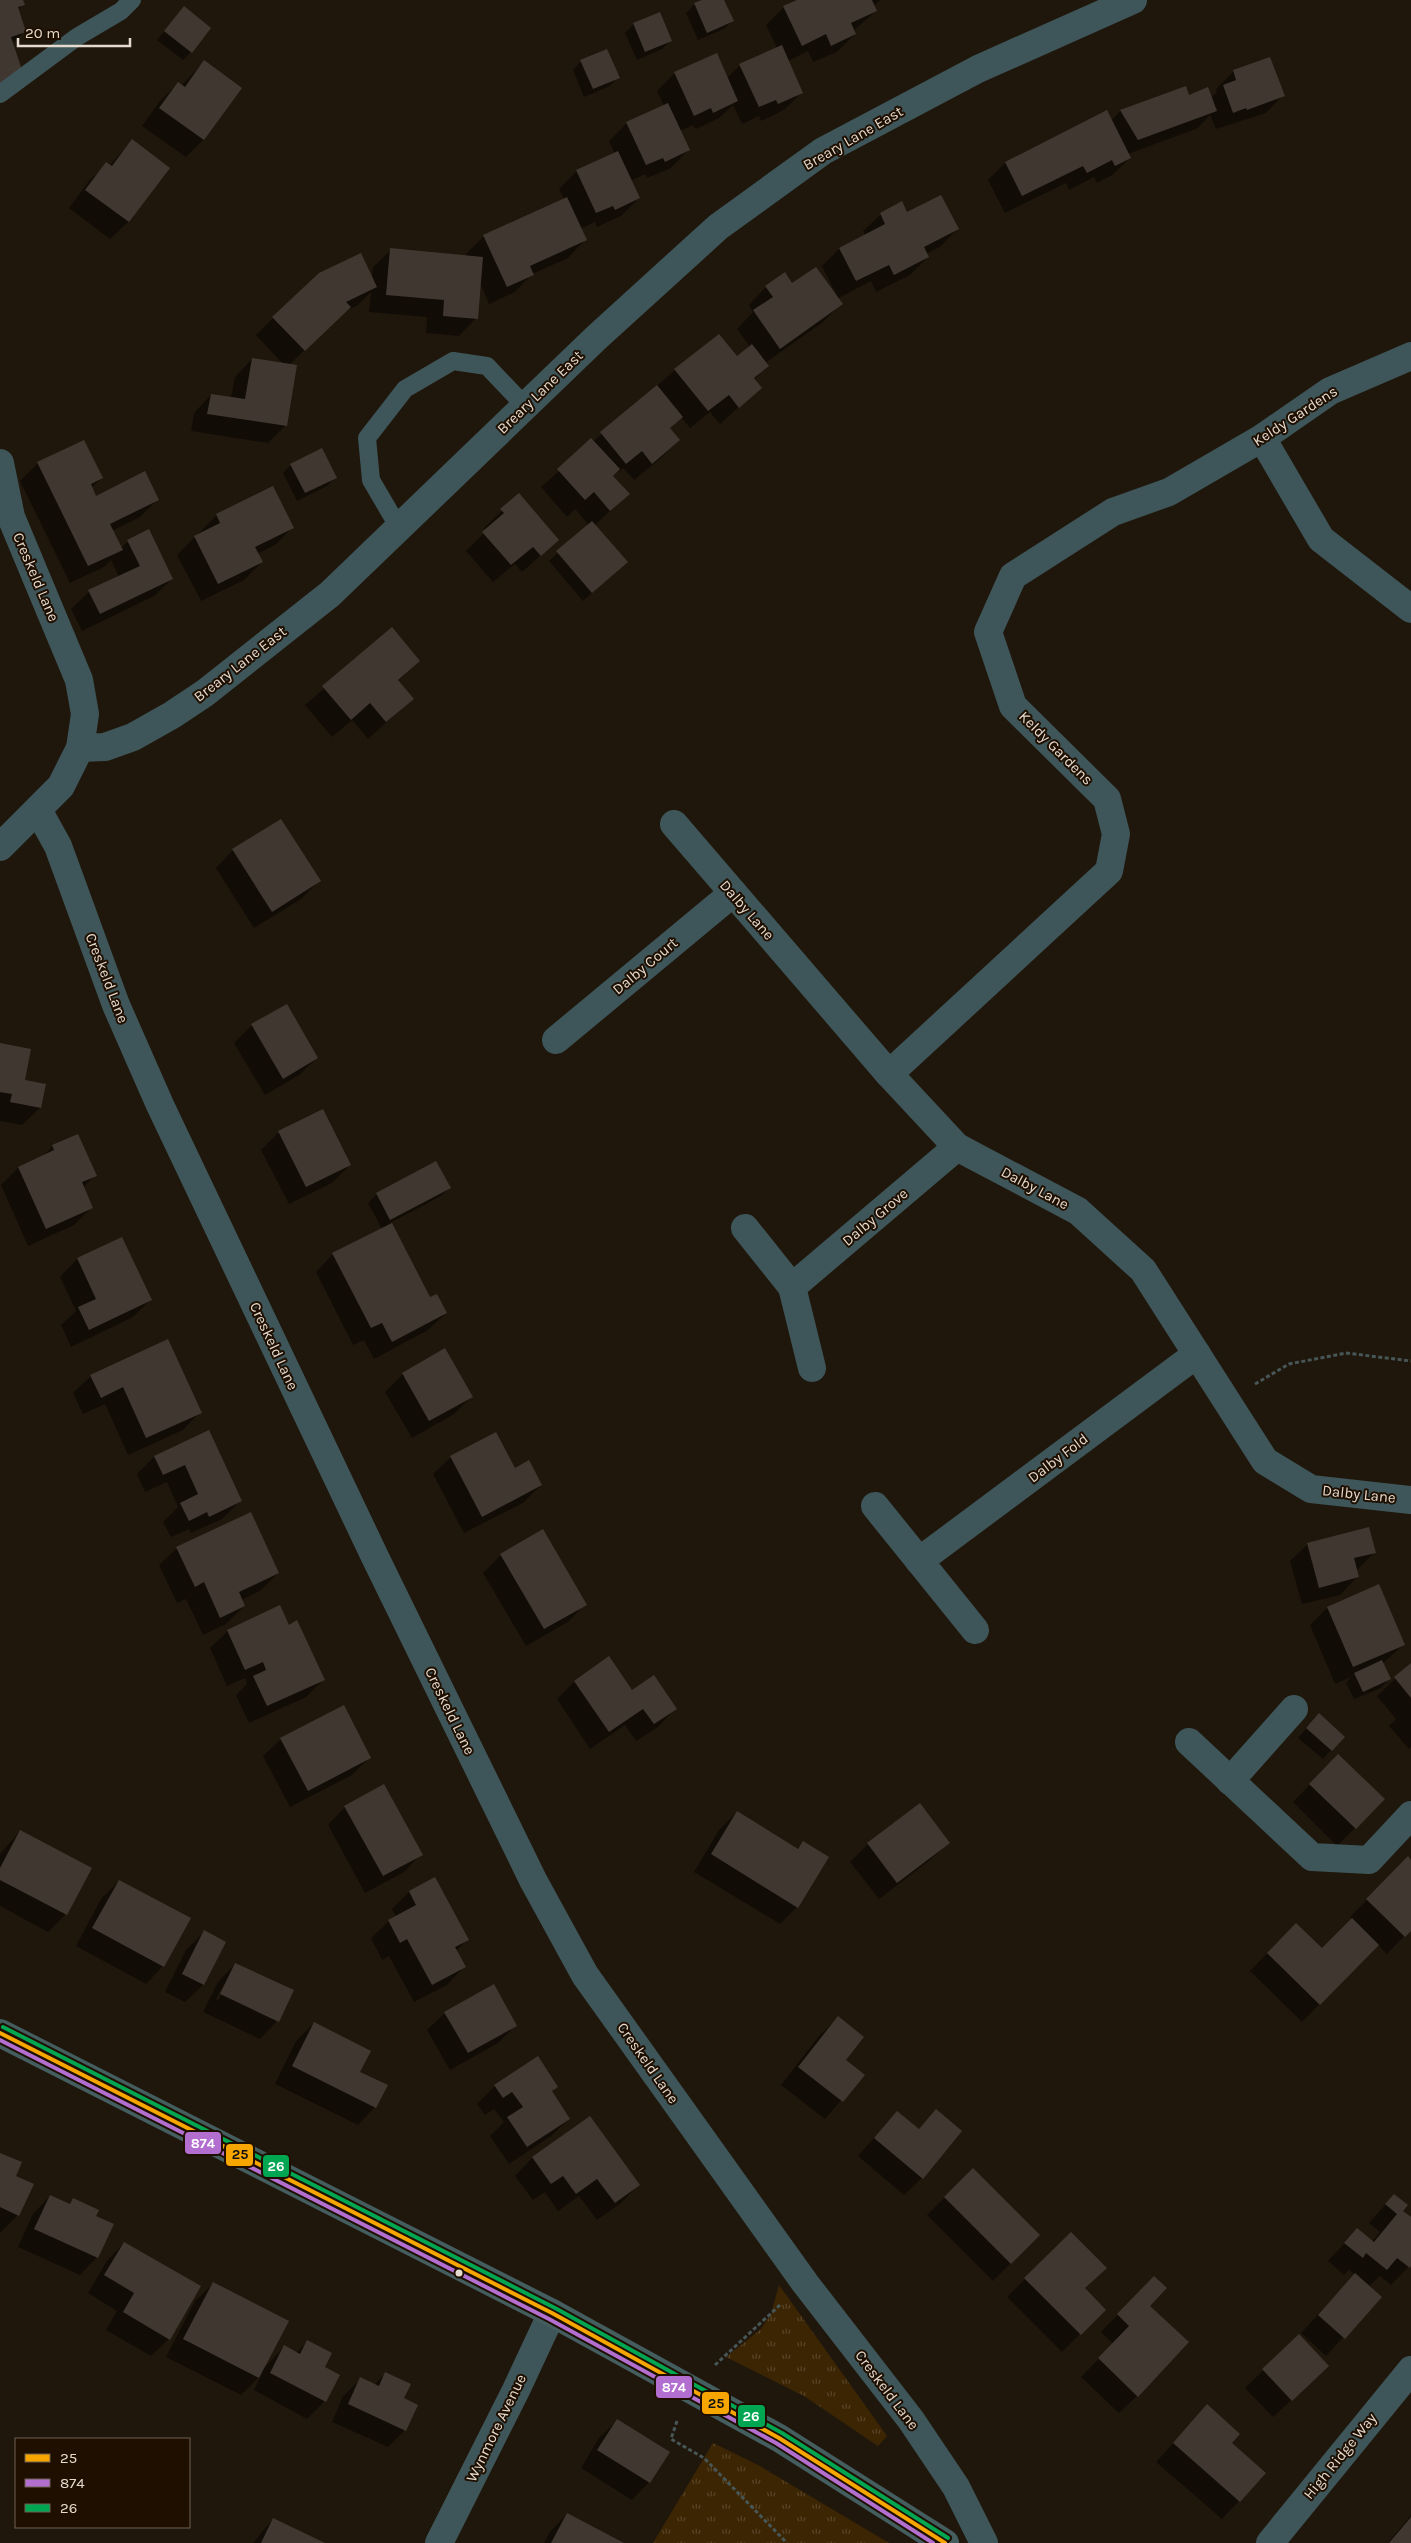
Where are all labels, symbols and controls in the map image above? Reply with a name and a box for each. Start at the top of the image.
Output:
scale bar [18,15,130,47]
text: 20 m [25,24,60,42]
street label: Breary Lane East [800,102,907,174]
street label: Breary Lane East [493,346,587,438]
street label: Keldy Gardens [1249,382,1341,450]
street label: Creskeld Lane [9,530,63,624]
street label: Breary Lane East [190,622,290,706]
street label: Keldy Gardens [1015,707,1097,789]
street label: Dalby Lane [716,876,778,944]
street label: Creskeld Lane [82,930,132,1026]
street label: Dalby Court [609,933,681,998]
street label: Dalby Lane [998,1163,1072,1213]
street label: Dalby Grove [838,1184,912,1250]
street label: Creskeld Lane [246,1299,302,1393]
street label: Dalby Fold [1024,1430,1092,1486]
street label: Dalby Lane [1321,1481,1397,1507]
street label: Creskeld Lane [421,1664,479,1758]
street label: Creskeld Lane [613,2019,683,2107]
line badge: 874 [184,2131,222,2155]
text: 874 [191,2135,216,2152]
line badge: 25 [225,2143,254,2167]
text: 25 [232,2146,248,2163]
line badge: 26 [262,2154,290,2178]
text: 26 [268,2158,284,2175]
unlabelled marker [454,2268,464,2278]
street label: Creskeld Lane [851,2347,923,2433]
street label: Wynmore Avenue [462,2371,530,2485]
line badge: 874 [655,2375,693,2399]
text: 874 [662,2379,687,2396]
line badge: 25 [701,2391,730,2415]
text: 25 [708,2395,724,2412]
line badge: 26 [737,2404,766,2428]
text: 26 [743,2408,759,2425]
street label: High Ridge Way [1300,2409,1380,2503]
legend [15,2438,190,2528]
text: 25 [60,2449,77,2467]
text: 874 [60,2474,85,2492]
text: 26 [60,2499,77,2517]

